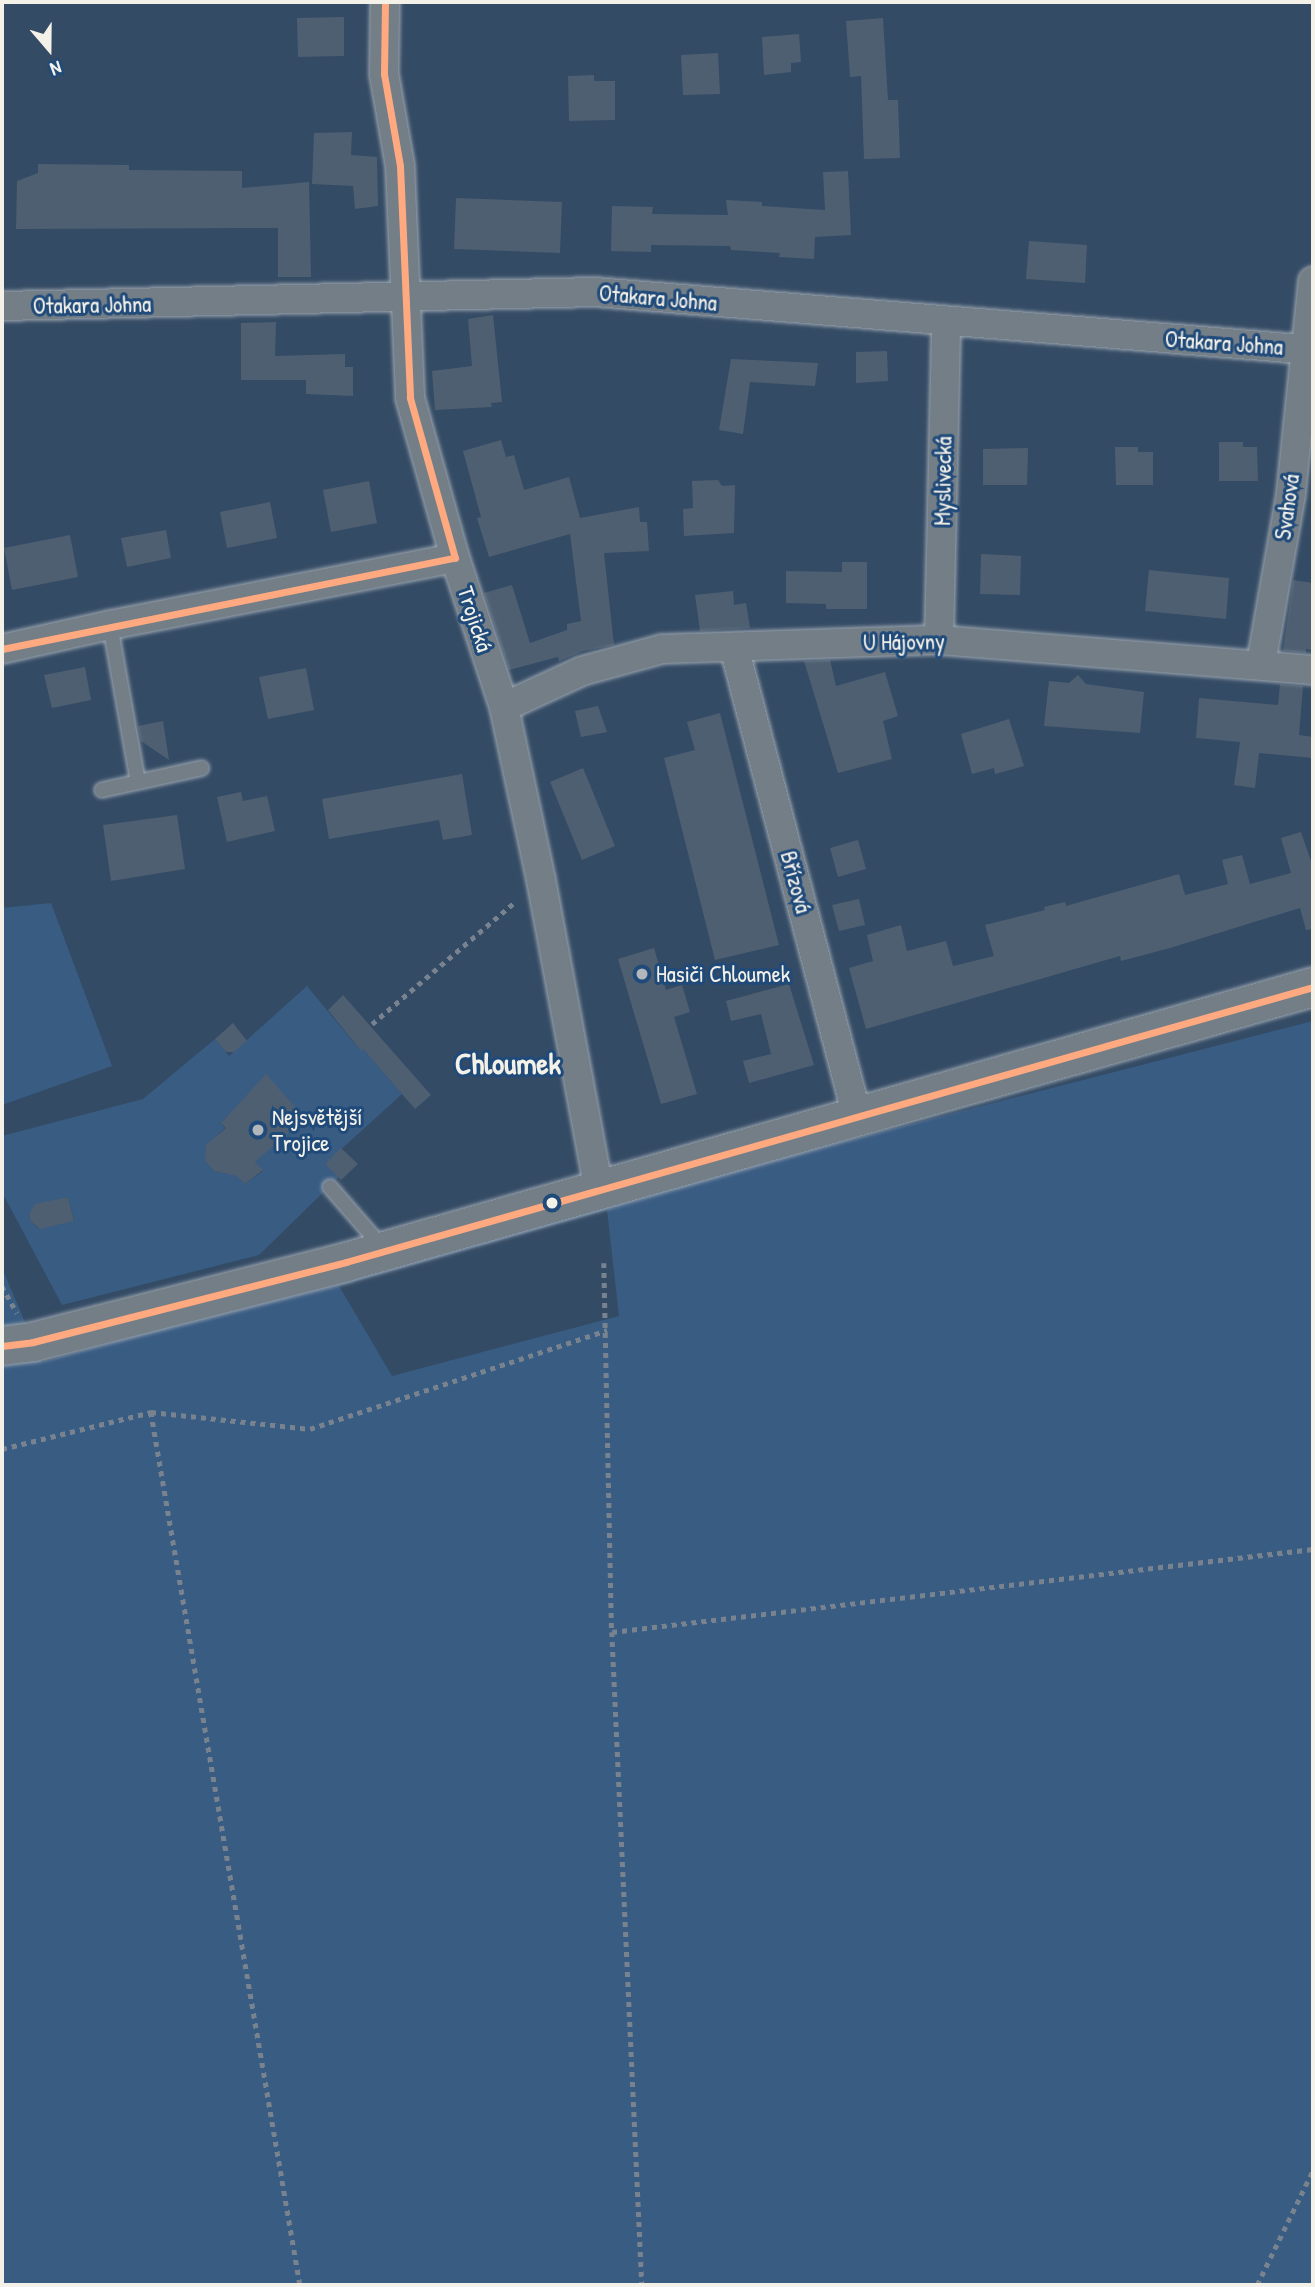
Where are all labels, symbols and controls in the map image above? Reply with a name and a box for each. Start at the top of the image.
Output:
north arrow [14,14,84,84]
text: N [47,55,65,83]
street label: Otakara Johna [598,279,718,317]
street label: Otakara Johna [33,290,151,320]
street label: Otakara Johna [1164,325,1284,361]
street label: Myslivecká [928,436,958,526]
street label: Svahová [1269,472,1305,542]
street label: Trojická [452,583,498,655]
street label: U Hájovny [863,627,945,657]
street label: Břízová [775,848,817,916]
place label: Hasiči Chloumek [656,960,790,988]
marker: Hasiči Chloumek [634,966,650,982]
district label: Chloumek [455,1045,561,1081]
place label: Nejsvětější Trojice [272,1103,362,1157]
marker: Nejsvětější Trojice [250,1122,266,1138]
unlabelled marker [545,1196,559,1210]

